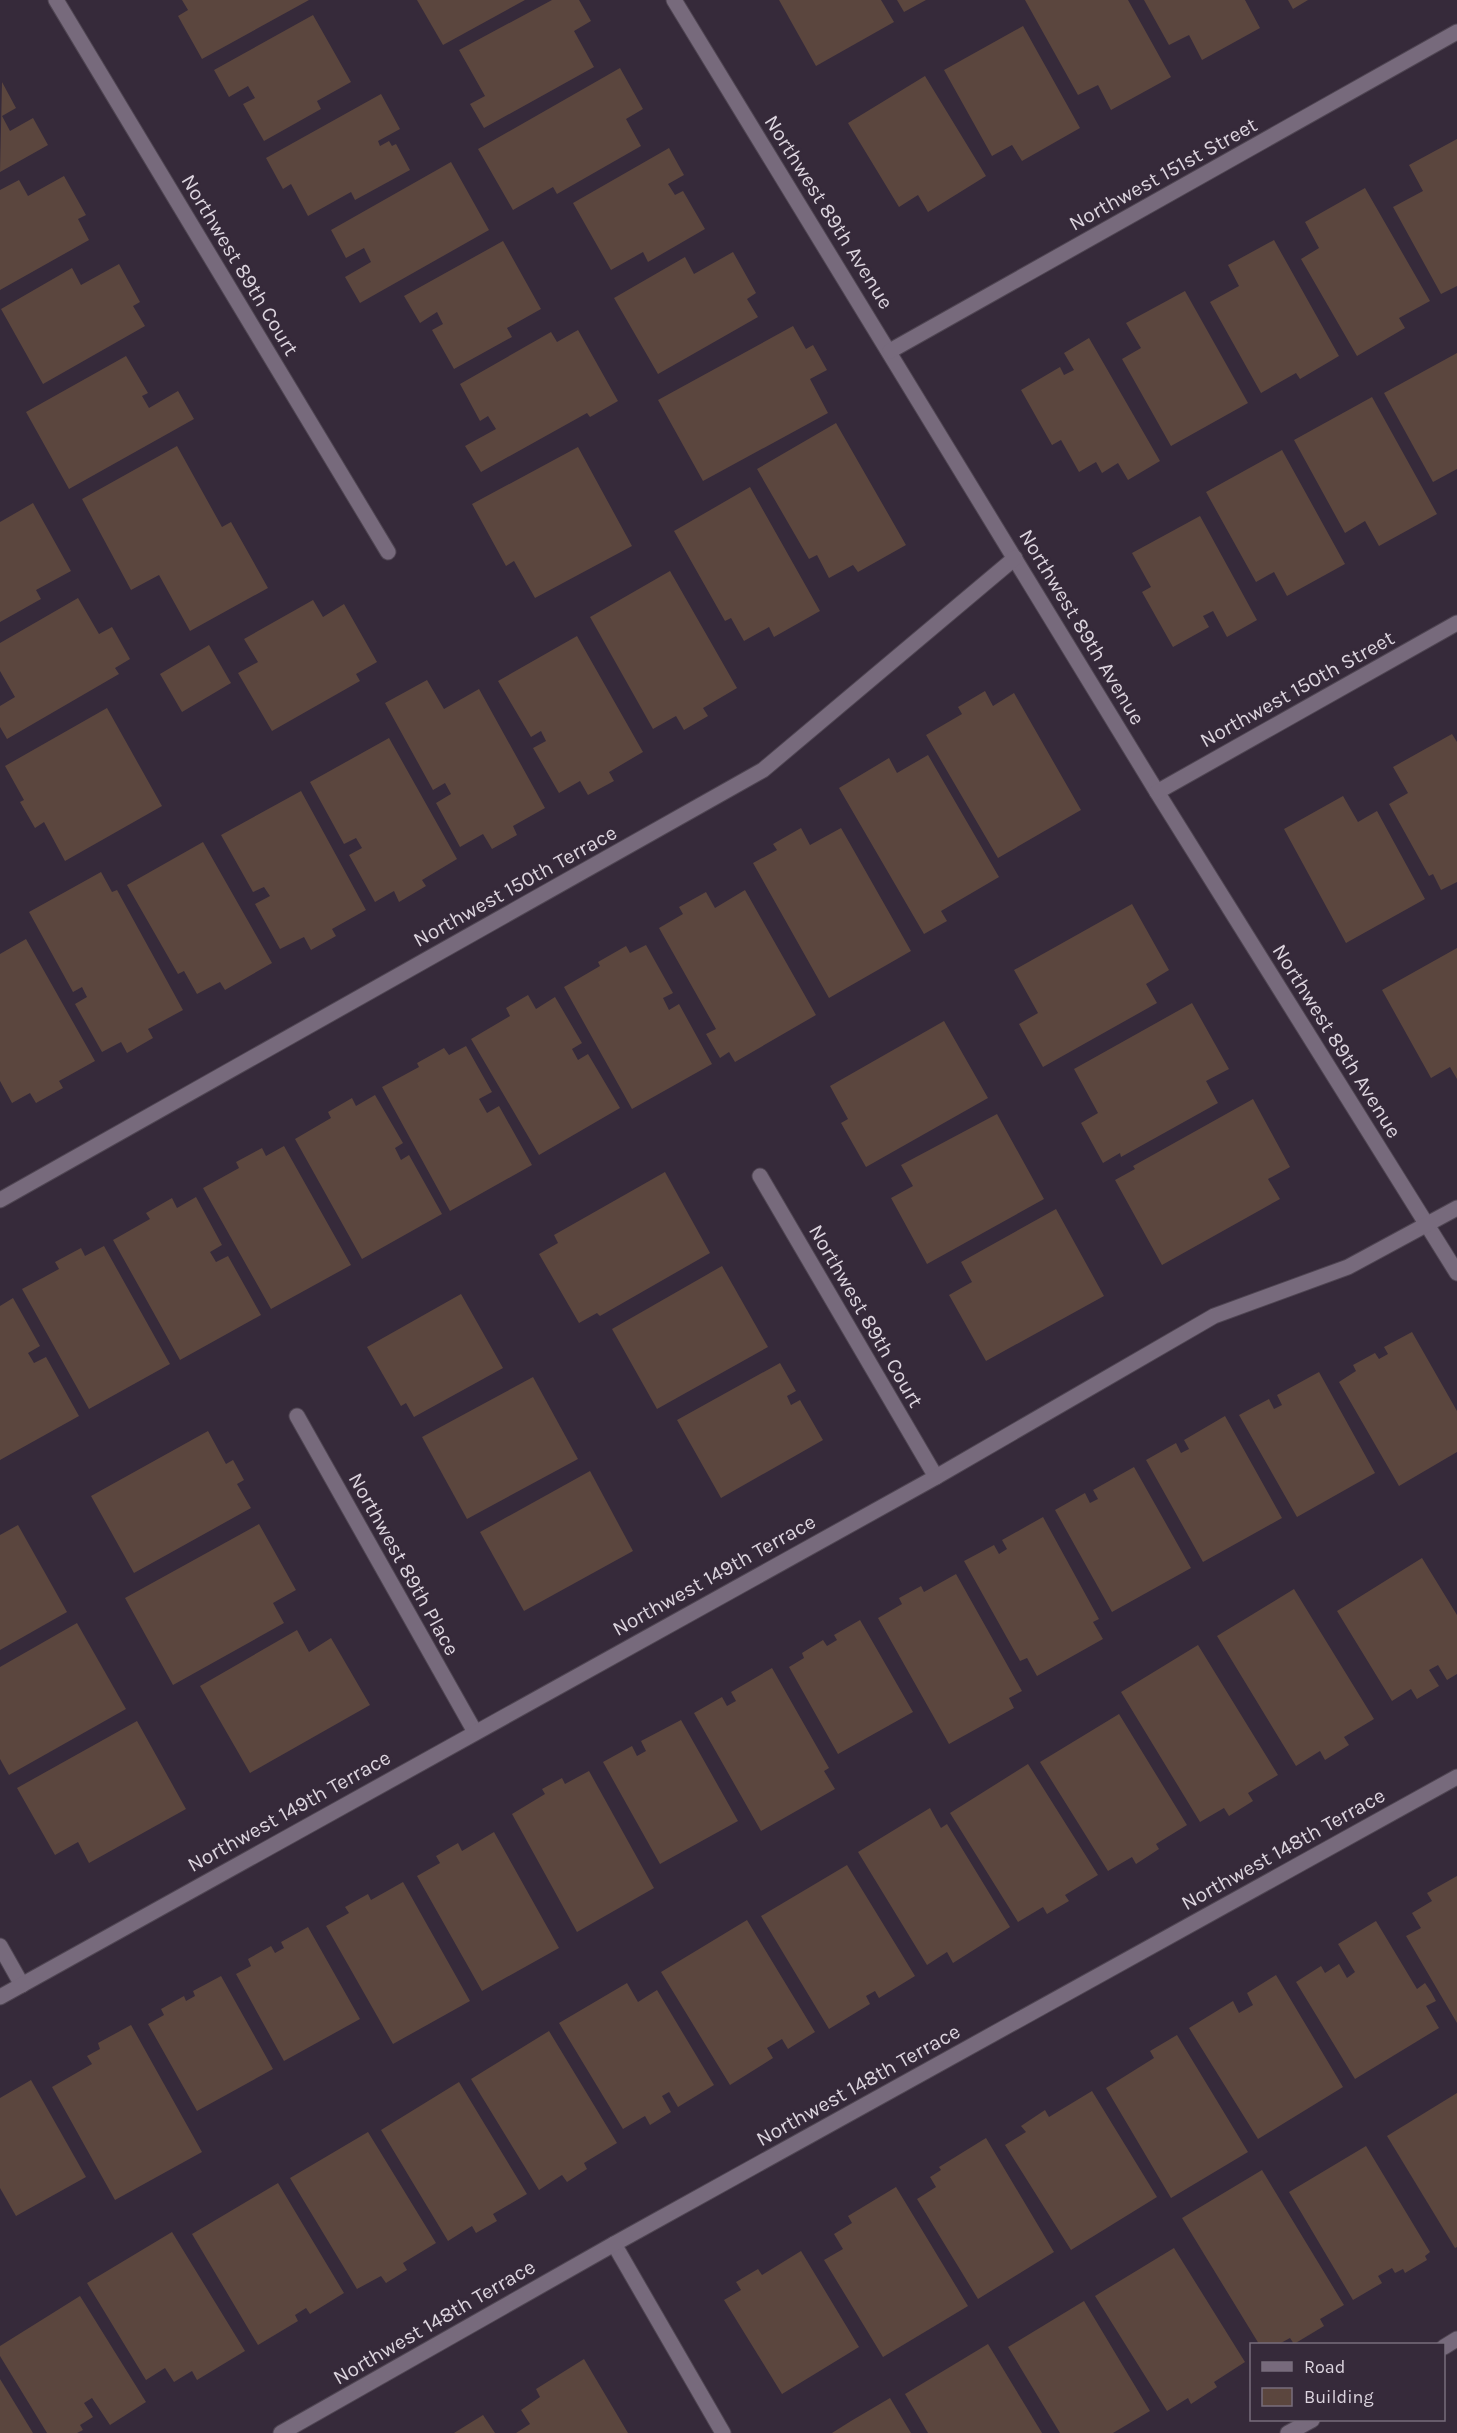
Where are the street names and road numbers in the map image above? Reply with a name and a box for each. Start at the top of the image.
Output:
street label: Northwest 89th Avenue [760,111,898,313]
street label: Northwest 151st Street [1065,112,1261,236]
street label: Northwest 89th Court [176,170,304,360]
street label: Northwest 89th Avenue [1014,525,1150,729]
street label: Northwest 150th Street [1196,626,1398,752]
street label: Northwest 150th Terrace [409,820,621,952]
street label: Northwest 89th Avenue [1268,940,1406,1142]
street label: Northwest 89th Court [804,1220,928,1412]
street label: Northwest 89th Place [344,1468,464,1660]
street label: Northwest 149th Terrace [608,1509,820,1641]
street label: Northwest 149th Terrace [183,1745,395,1877]
street label: Northwest 148th Terrace [1177,1783,1389,1915]
street label: Northwest 148th Terrace [752,2019,964,2151]
street label: Northwest 148th Terrace [329,2254,539,2390]

